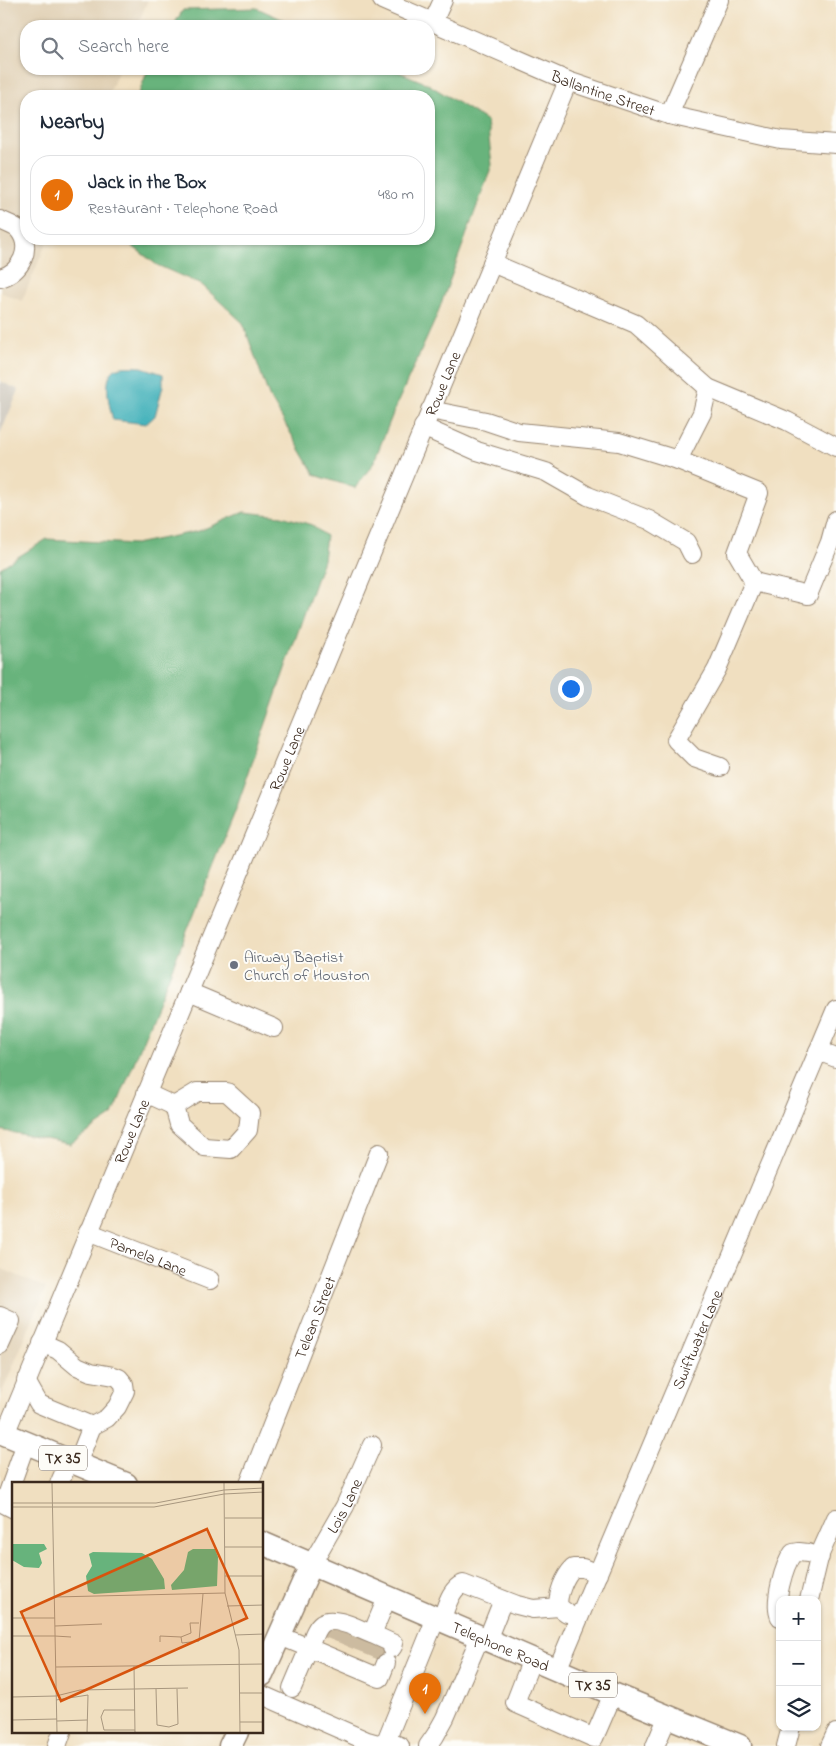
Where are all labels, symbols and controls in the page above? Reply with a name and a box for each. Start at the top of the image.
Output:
search box [20,20,435,75]
icon: search [38,34,66,62]
text: Search here [78,34,169,61]
street label: Ballantine Street [546,64,659,124]
text: Nearby [40,108,104,138]
text: Jack in the Box [88,170,206,197]
text: 1 [54,183,60,207]
text: 480 m [378,183,414,207]
text: Restaurant · Telephone Road [88,197,278,221]
street label: Rowe Lane [420,347,469,420]
your location [558,676,584,702]
street label: Rowe Lane [264,722,313,795]
place label: Airway Baptist Church of Houston [244,946,369,988]
marker: Airway Baptist Church of Houston [228,959,240,971]
street label: Rowe Lane [109,1095,157,1168]
street label: Pamela Lane [105,1232,191,1284]
street label: Telean Street [289,1273,344,1363]
street label: Swiftwater Lane [667,1286,730,1394]
road number: TX 35 [39,1446,87,1470]
street label: Lois Lane [322,1474,370,1539]
inset map [12,1482,264,1734]
map controls [776,1596,821,1731]
button: + [776,1596,821,1641]
street label: Telephone Road [447,1616,553,1679]
button: − [776,1641,821,1686]
road number: TX 35 [569,1672,617,1698]
pin: 1 [409,1673,441,1714]
button: layers [776,1686,821,1731]

